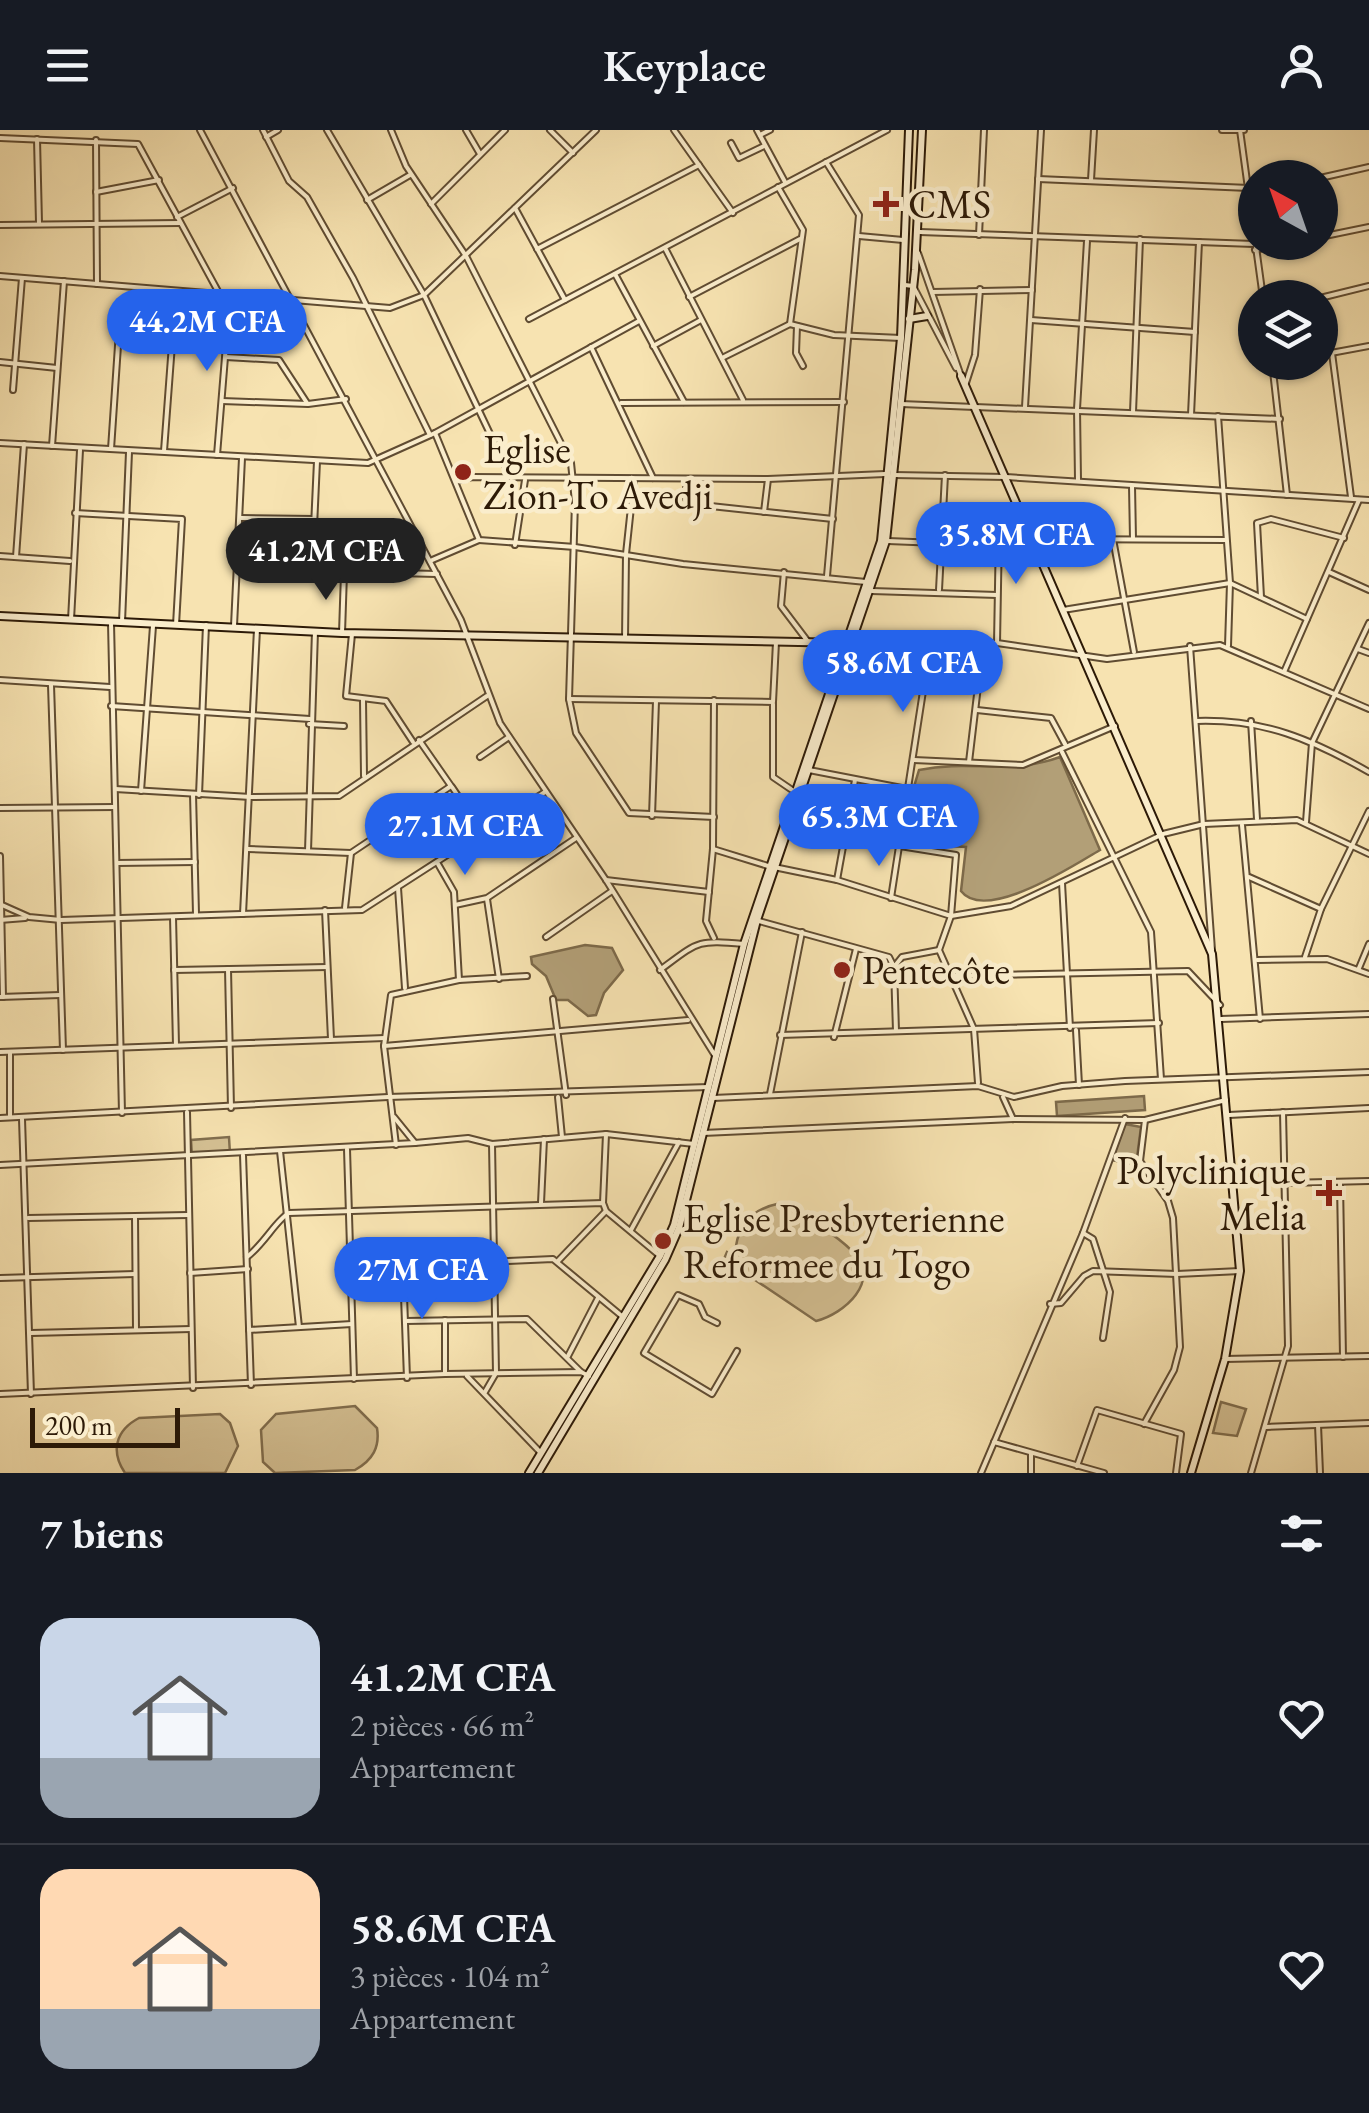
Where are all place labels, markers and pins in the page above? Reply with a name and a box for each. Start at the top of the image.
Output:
place label: CMS [908,178,991,230]
marker: CMS [873,191,899,217]
pin: 44.2M CFA [93,289,321,374]
place label: Eglise Zion-To Avedji [483,423,713,521]
marker: Eglise Zion-To Avedji [452,461,474,483]
pin: 35.8M CFA [902,502,1130,587]
pin: 41.2M CFA [212,518,440,603]
pin: 58.6M CFA [789,630,1017,715]
pin: 65.3M CFA [765,784,993,869]
pin: 27.1M CFA [351,793,579,878]
place label: Pentecôte [862,944,1010,996]
marker: Pentecôte [831,959,853,981]
place label: Polyclinique Melia [1116,1144,1306,1242]
marker: Polyclinique Melia [1316,1180,1342,1206]
place label: Eglise Presbyterienne Reformee du Togo [683,1192,1005,1290]
marker: Eglise Presbyterienne Reformee du Togo [652,1230,674,1252]
pin: 27M CFA [330,1237,514,1322]

